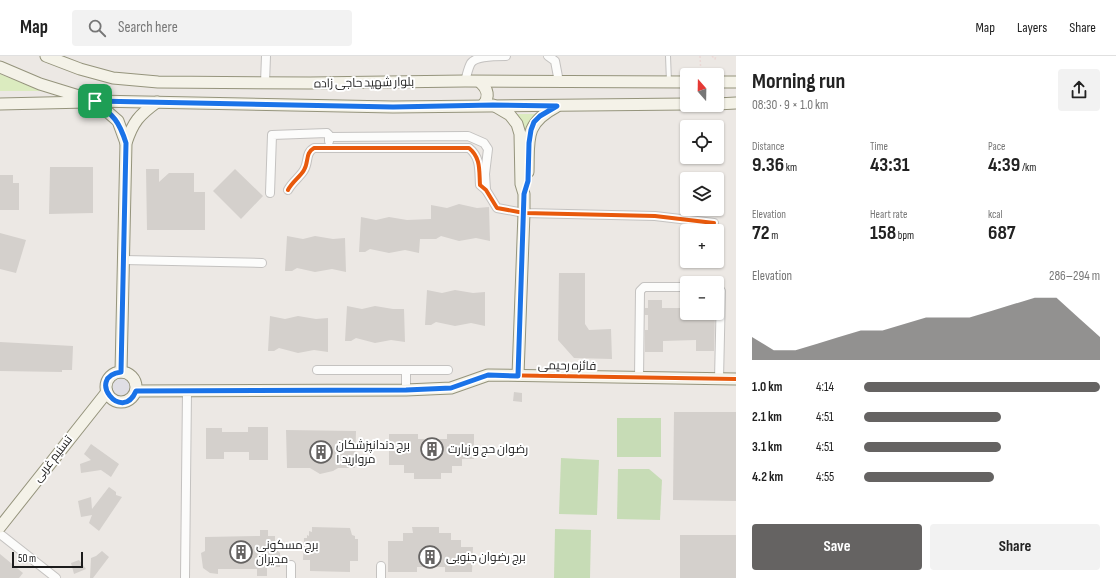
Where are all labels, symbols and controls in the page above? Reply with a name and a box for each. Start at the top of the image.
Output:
search box [72,10,352,46]
text: Map [20,16,48,39]
icon: search [86,17,108,39]
text: Search here [118,18,178,37]
text: Map [975,19,995,36]
text: Layers [1017,19,1047,36]
text: Share [1069,19,1096,36]
north arrow [680,68,724,112]
map controls [680,68,724,320]
text: Morning run [752,68,845,95]
button: share [1058,69,1100,111]
street label: بلوار شهید حاجی زاده [314,75,414,91]
pin [78,84,112,118]
icon: arrive [84,90,106,112]
text: 08:30 · 9 × 1.0 km [752,97,828,113]
button: locate [680,120,724,164]
text: Distance [752,140,784,153]
text: Time [870,140,888,153]
text: Pace [988,140,1006,153]
text: 9.36 [752,153,784,177]
text: 43:31 [870,153,910,177]
text: 4:39 [988,153,1020,177]
text: km [784,161,797,174]
text: /km [1020,161,1036,174]
button: layers [680,172,724,216]
text: Elevation [752,208,786,221]
text: Heart rate [870,208,908,221]
text: kcal [988,208,1003,221]
text: 72 [752,221,769,245]
text: 158 [870,221,896,245]
text: 687 [988,221,1016,245]
button: + [680,224,724,268]
text: m [769,229,778,242]
text: bpm [896,229,914,242]
text: Elevation [752,268,792,284]
text: 286–294 m [1049,268,1100,284]
button: − [680,276,724,320]
street label: فائزه رحیمی [538,358,596,374]
text: 1.0 km [752,379,782,395]
text: 4:14 [816,379,834,395]
text: 2.1 km [752,409,782,425]
text: 4:51 [816,409,834,425]
street label: تسنیم غربی [30,432,76,485]
building icon: رضوان حج و زیارت [419,436,445,462]
place label: برج دندانپزشکان مروارید ۱ [336,438,410,467]
building icon: برج دندانپزشکان مروارید ۱ [308,439,334,465]
text: 3.1 km [752,439,782,455]
text: 4:51 [816,439,834,455]
place label: رضوان حج و زیارت [448,442,528,457]
text: 4.2 km [752,469,783,485]
text: 4:55 [816,469,834,485]
button: Save [752,524,922,570]
button: Share [930,524,1100,570]
place label: برج مسکونی مدیران [256,538,318,567]
building icon: برج مسکونی مدیران [228,539,254,565]
building icon: برج رضوان جنوبی [417,544,443,570]
scale bar [12,550,83,569]
place label: برج رضوان جنوبی [446,550,526,565]
text: 50 m [18,552,36,565]

